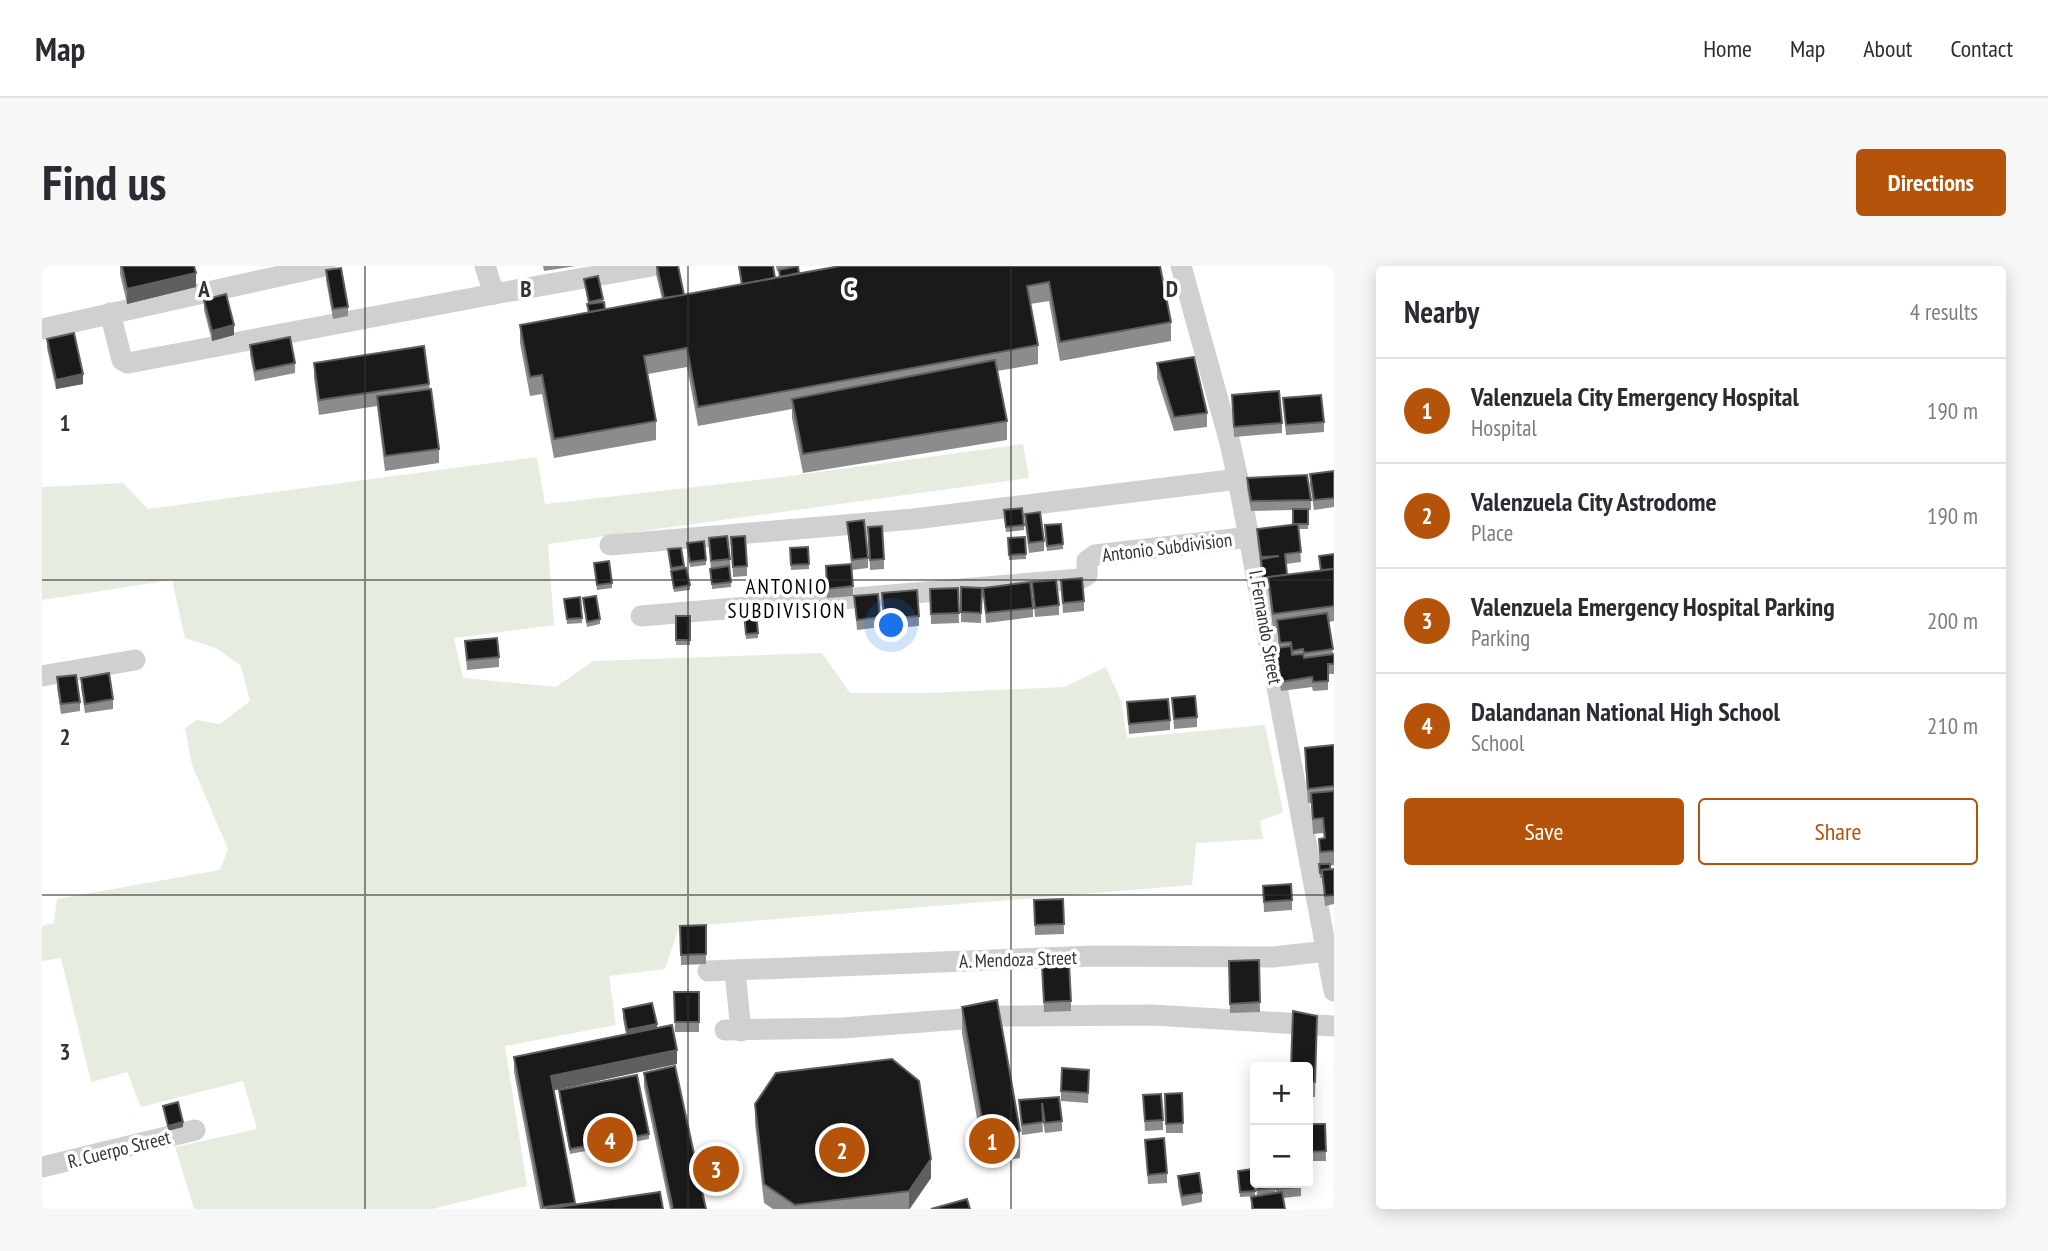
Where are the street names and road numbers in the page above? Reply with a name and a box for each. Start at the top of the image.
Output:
street label: Antonio Subdivision [1101,527,1233,567]
street label: I. Fernando Street [1244,568,1288,687]
street label: A. Mendoza Street [959,945,1078,973]
street label: R. Cuerpo Street [65,1124,174,1173]

